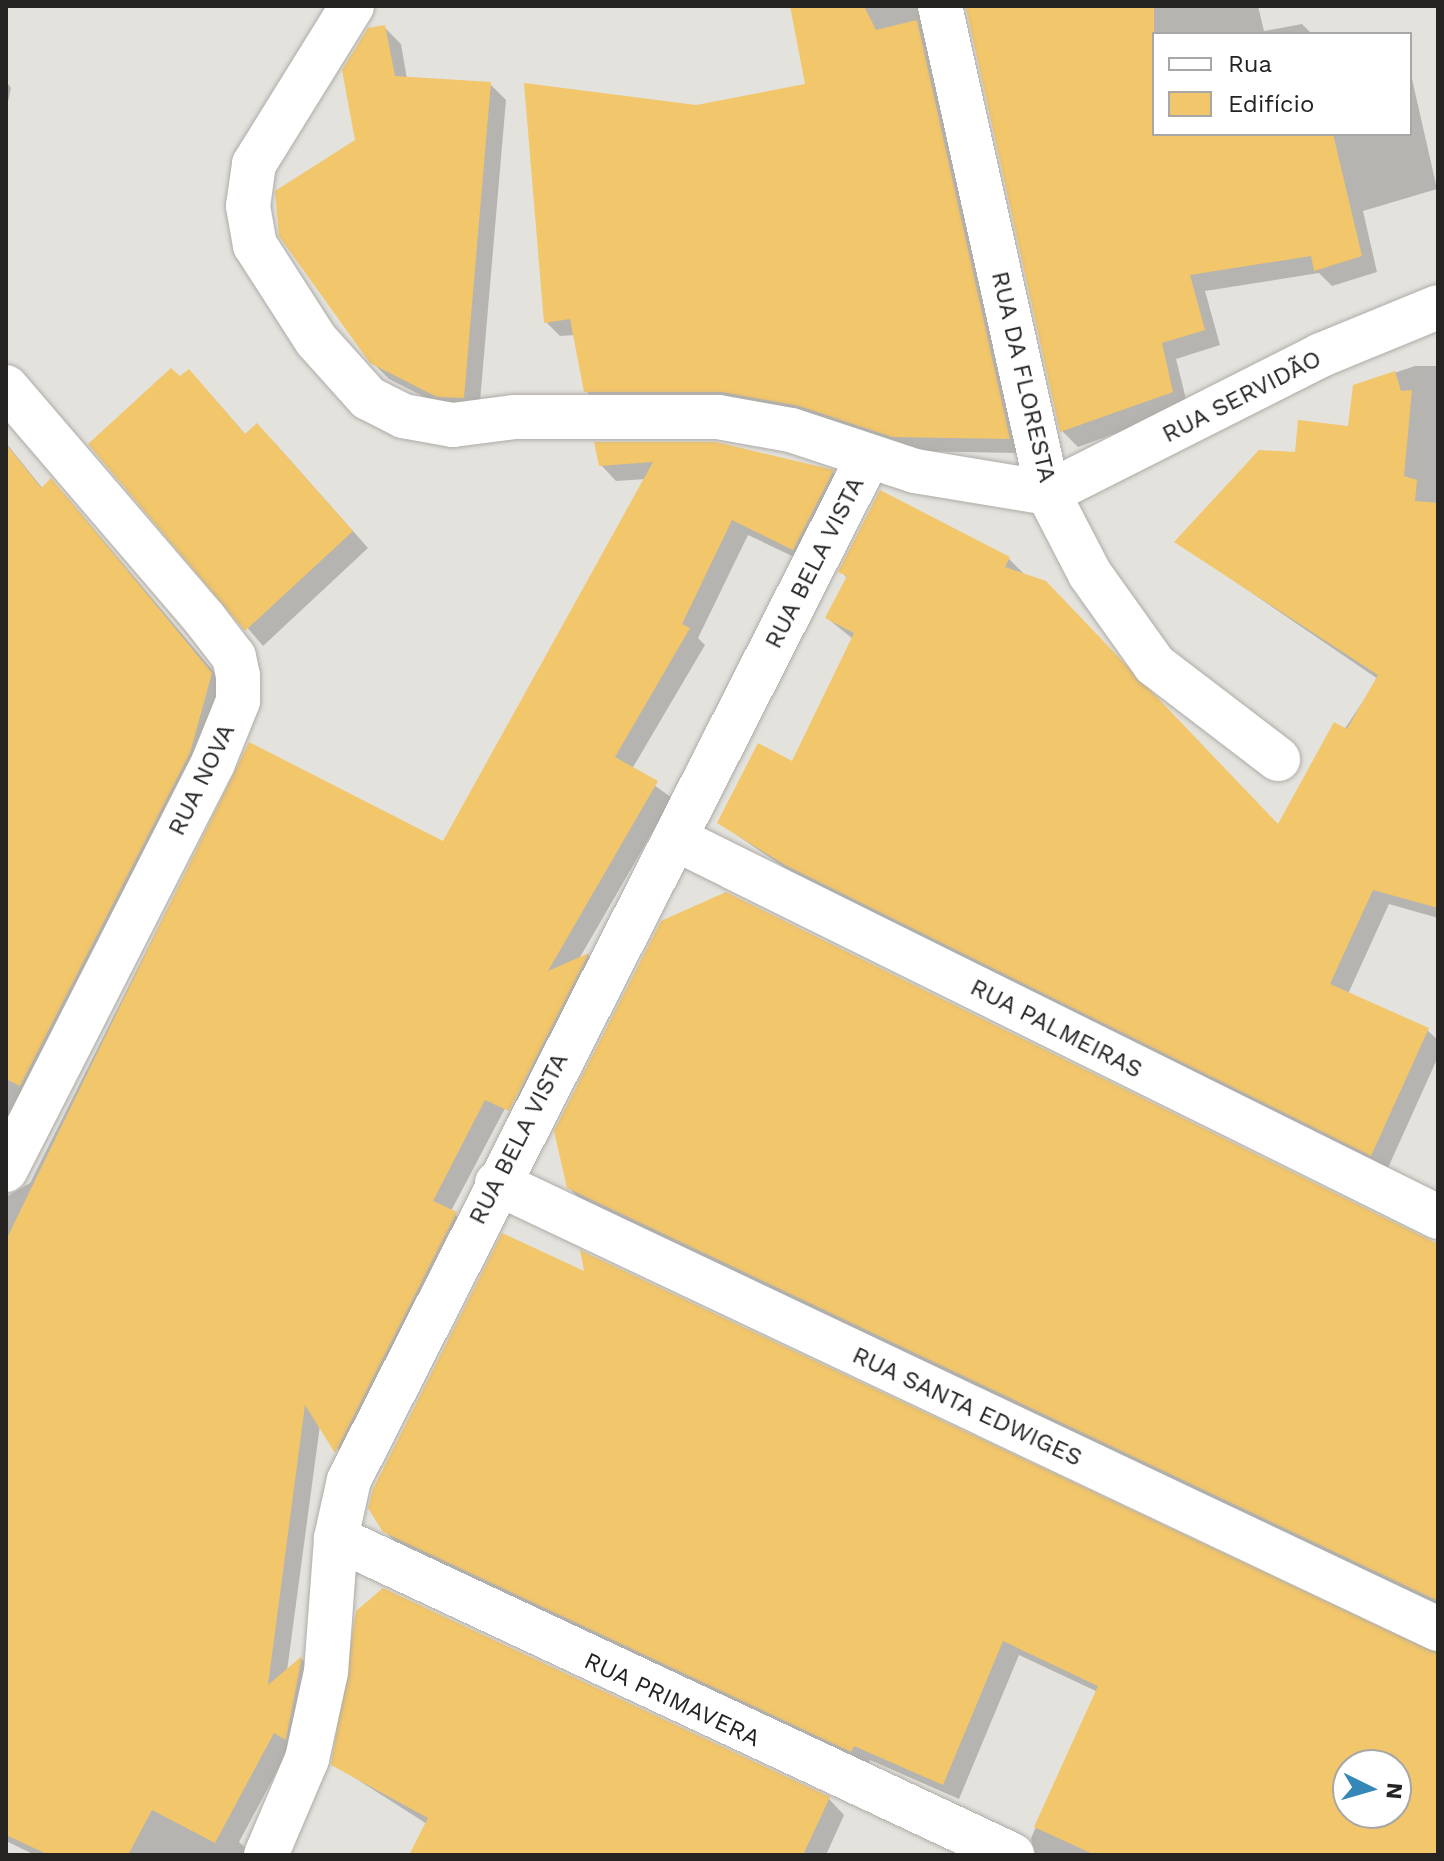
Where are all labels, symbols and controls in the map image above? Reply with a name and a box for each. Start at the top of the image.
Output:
legend [1152,32,1412,136]
text: Rua [1228,50,1272,78]
text: Edifício [1228,90,1314,118]
street label: RUA DA FLORESTA [984,268,1062,486]
street label: RUA SERVIDÃO [1157,344,1327,450]
street label: RUA BELA VISTA [759,471,871,655]
street label: RUA NOVA [162,719,242,841]
street label: RUA PALMEIRAS [965,973,1147,1085]
street label: RUA BELA VISTA [463,1047,575,1231]
street label: RUA SANTA EDWIGES [847,1341,1087,1473]
street label: RUA PRIMAVERA [579,1646,765,1754]
north arrow [1332,1749,1412,1829]
text: N [1381,1782,1408,1800]

